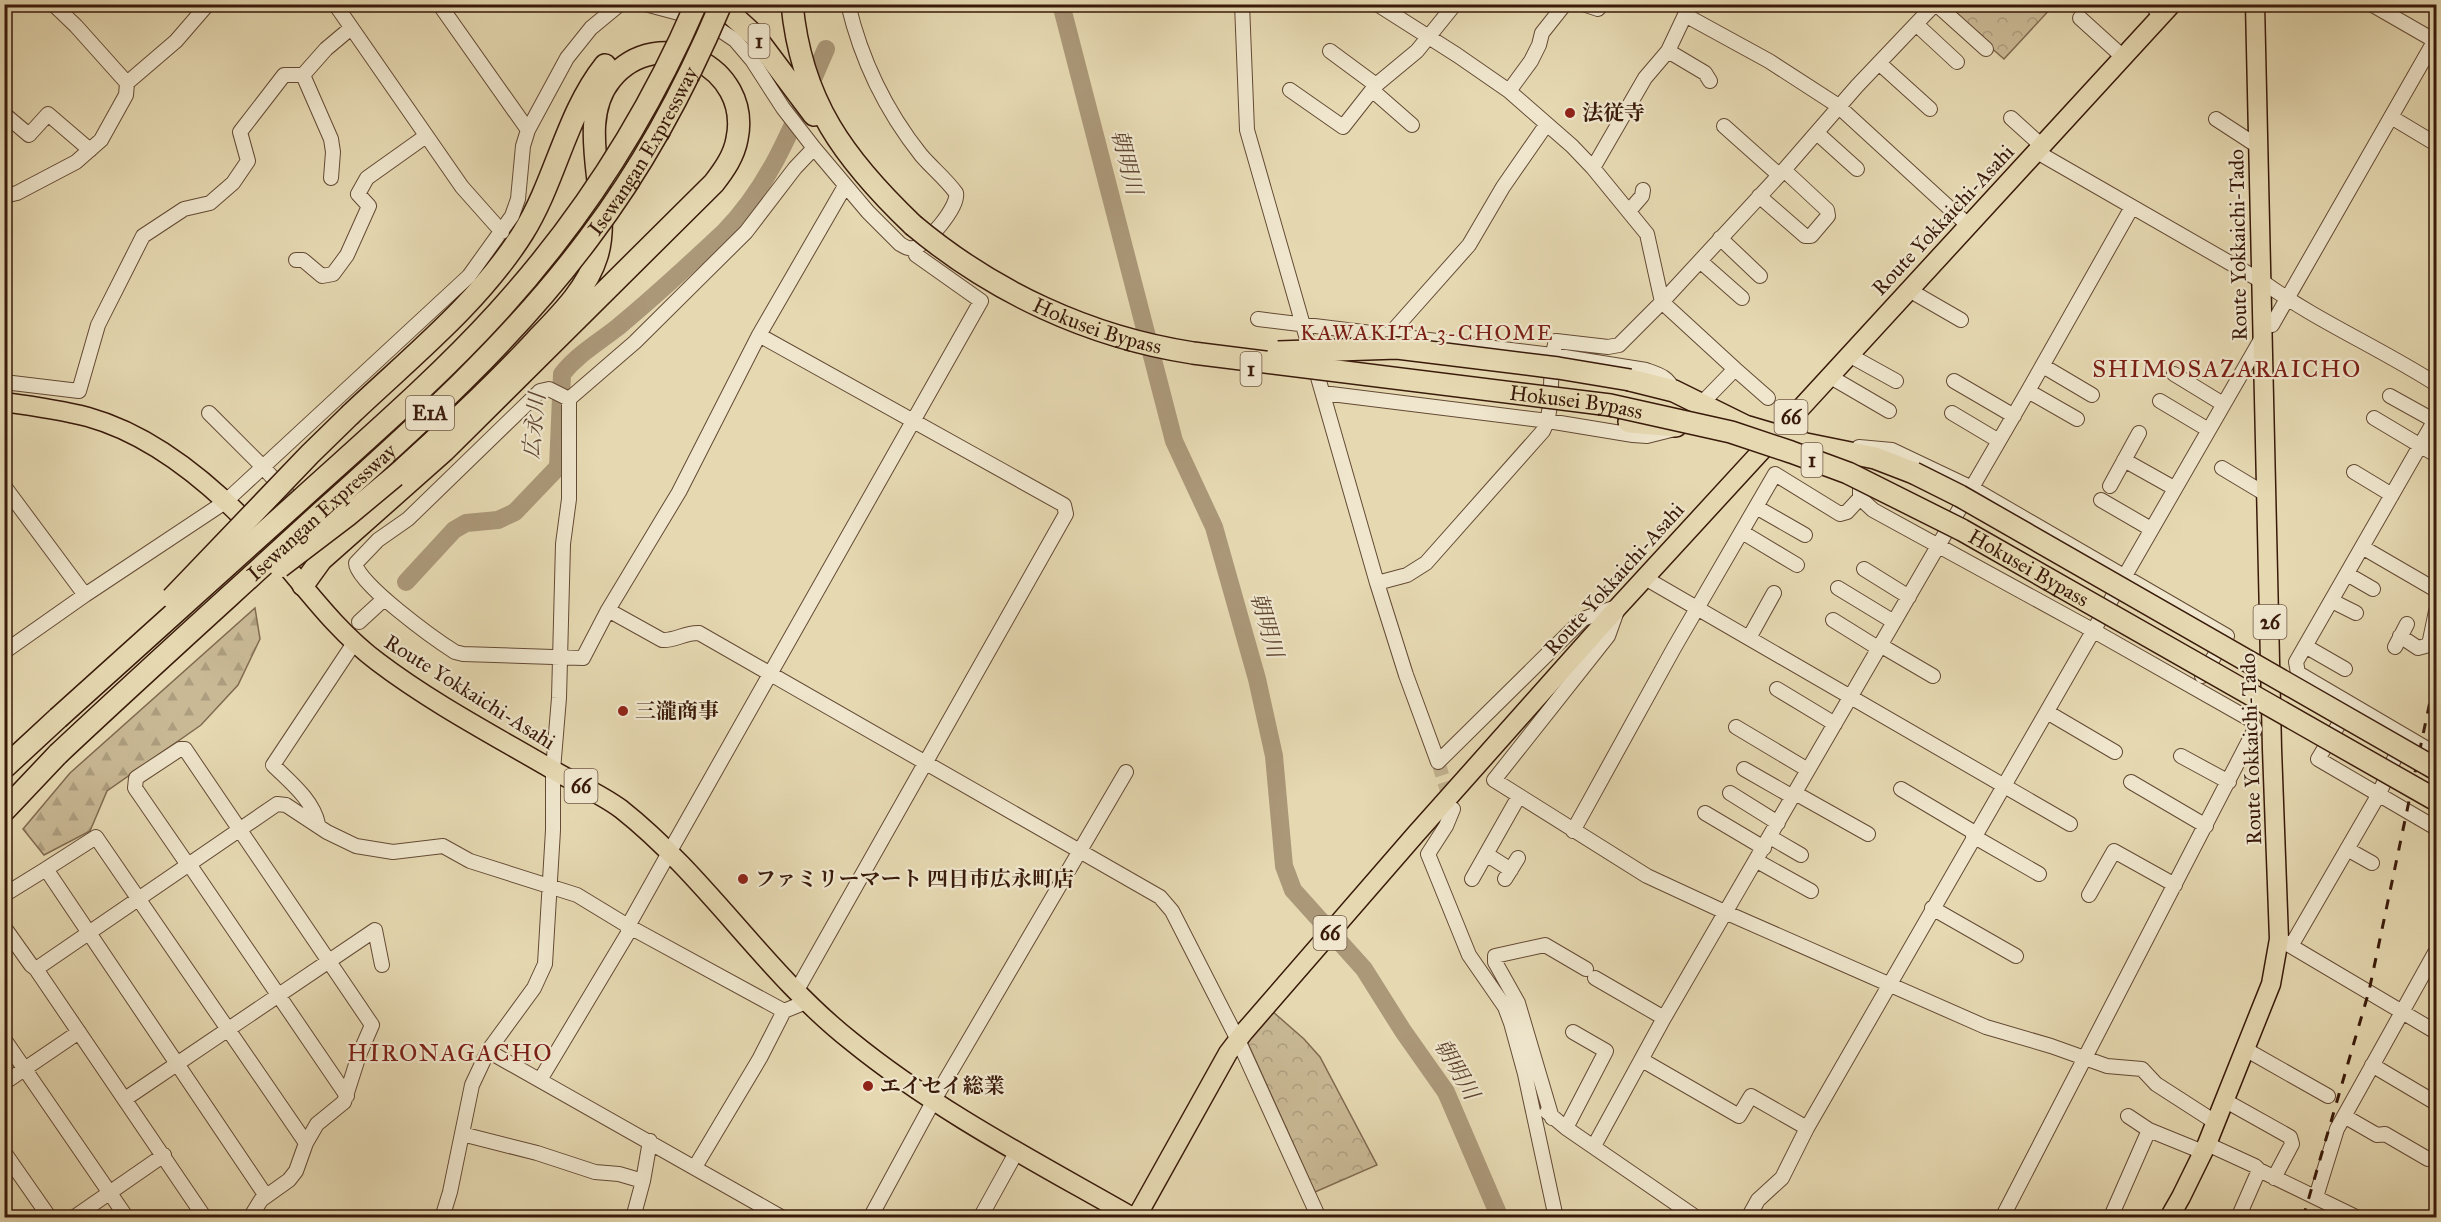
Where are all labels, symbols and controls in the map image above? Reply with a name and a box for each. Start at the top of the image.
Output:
road number: 1 [748,24,770,58]
street label: Isewangan Expressway [582,61,704,241]
place label: 法従寺 [1582,100,1645,126]
marker: 法従寺 [1563,106,1577,120]
water label: 朝明川 [1106,127,1149,199]
street label: Route Yokkaichi-Asahi [1866,139,2020,301]
street label: Route Yokkaichi-Tado [2223,149,2253,341]
street label: Hokusei Bypass [1029,292,1164,360]
district label: KAWAKITA 3-CHOME [1300,319,1554,346]
road number: 1 [1240,352,1262,386]
district label: SHIMOSAZARAICHO [2092,354,2362,384]
street label: Hokusei Bypass [1508,380,1645,425]
water label: 広永川 [517,390,551,460]
road number: E1A [406,396,454,430]
road number: 66 [1774,400,1808,434]
street label: Isewangan Expressway [242,437,403,586]
road number: 1 [1802,443,1822,477]
street label: Route Yokkaichi-Asahi [1538,497,1690,661]
street label: Hokusei Bypass [1964,523,2094,613]
water label: 朝明川 [1245,590,1290,662]
road number: 26 [2254,605,2286,639]
street label: Route Yokkaichi-Asahi [380,629,561,755]
street label: Route Yokkaichi-Tado [2235,652,2267,845]
place label: 三瀧商事 [635,698,719,724]
marker: 三瀧商事 [616,704,630,718]
road number: 66 [564,769,598,803]
place label: ファミリーマート 四日市広永町店 [755,866,1074,892]
marker: ファミリーマート 四日市広永町店 [736,872,750,886]
road number: 66 [1314,916,1346,950]
water label: 朝明川 [1429,1034,1486,1106]
district label: HIRONAGACHO [347,1038,553,1068]
place label: エイセイ総業 [880,1073,1005,1099]
marker: エイセイ総業 [861,1079,875,1093]

